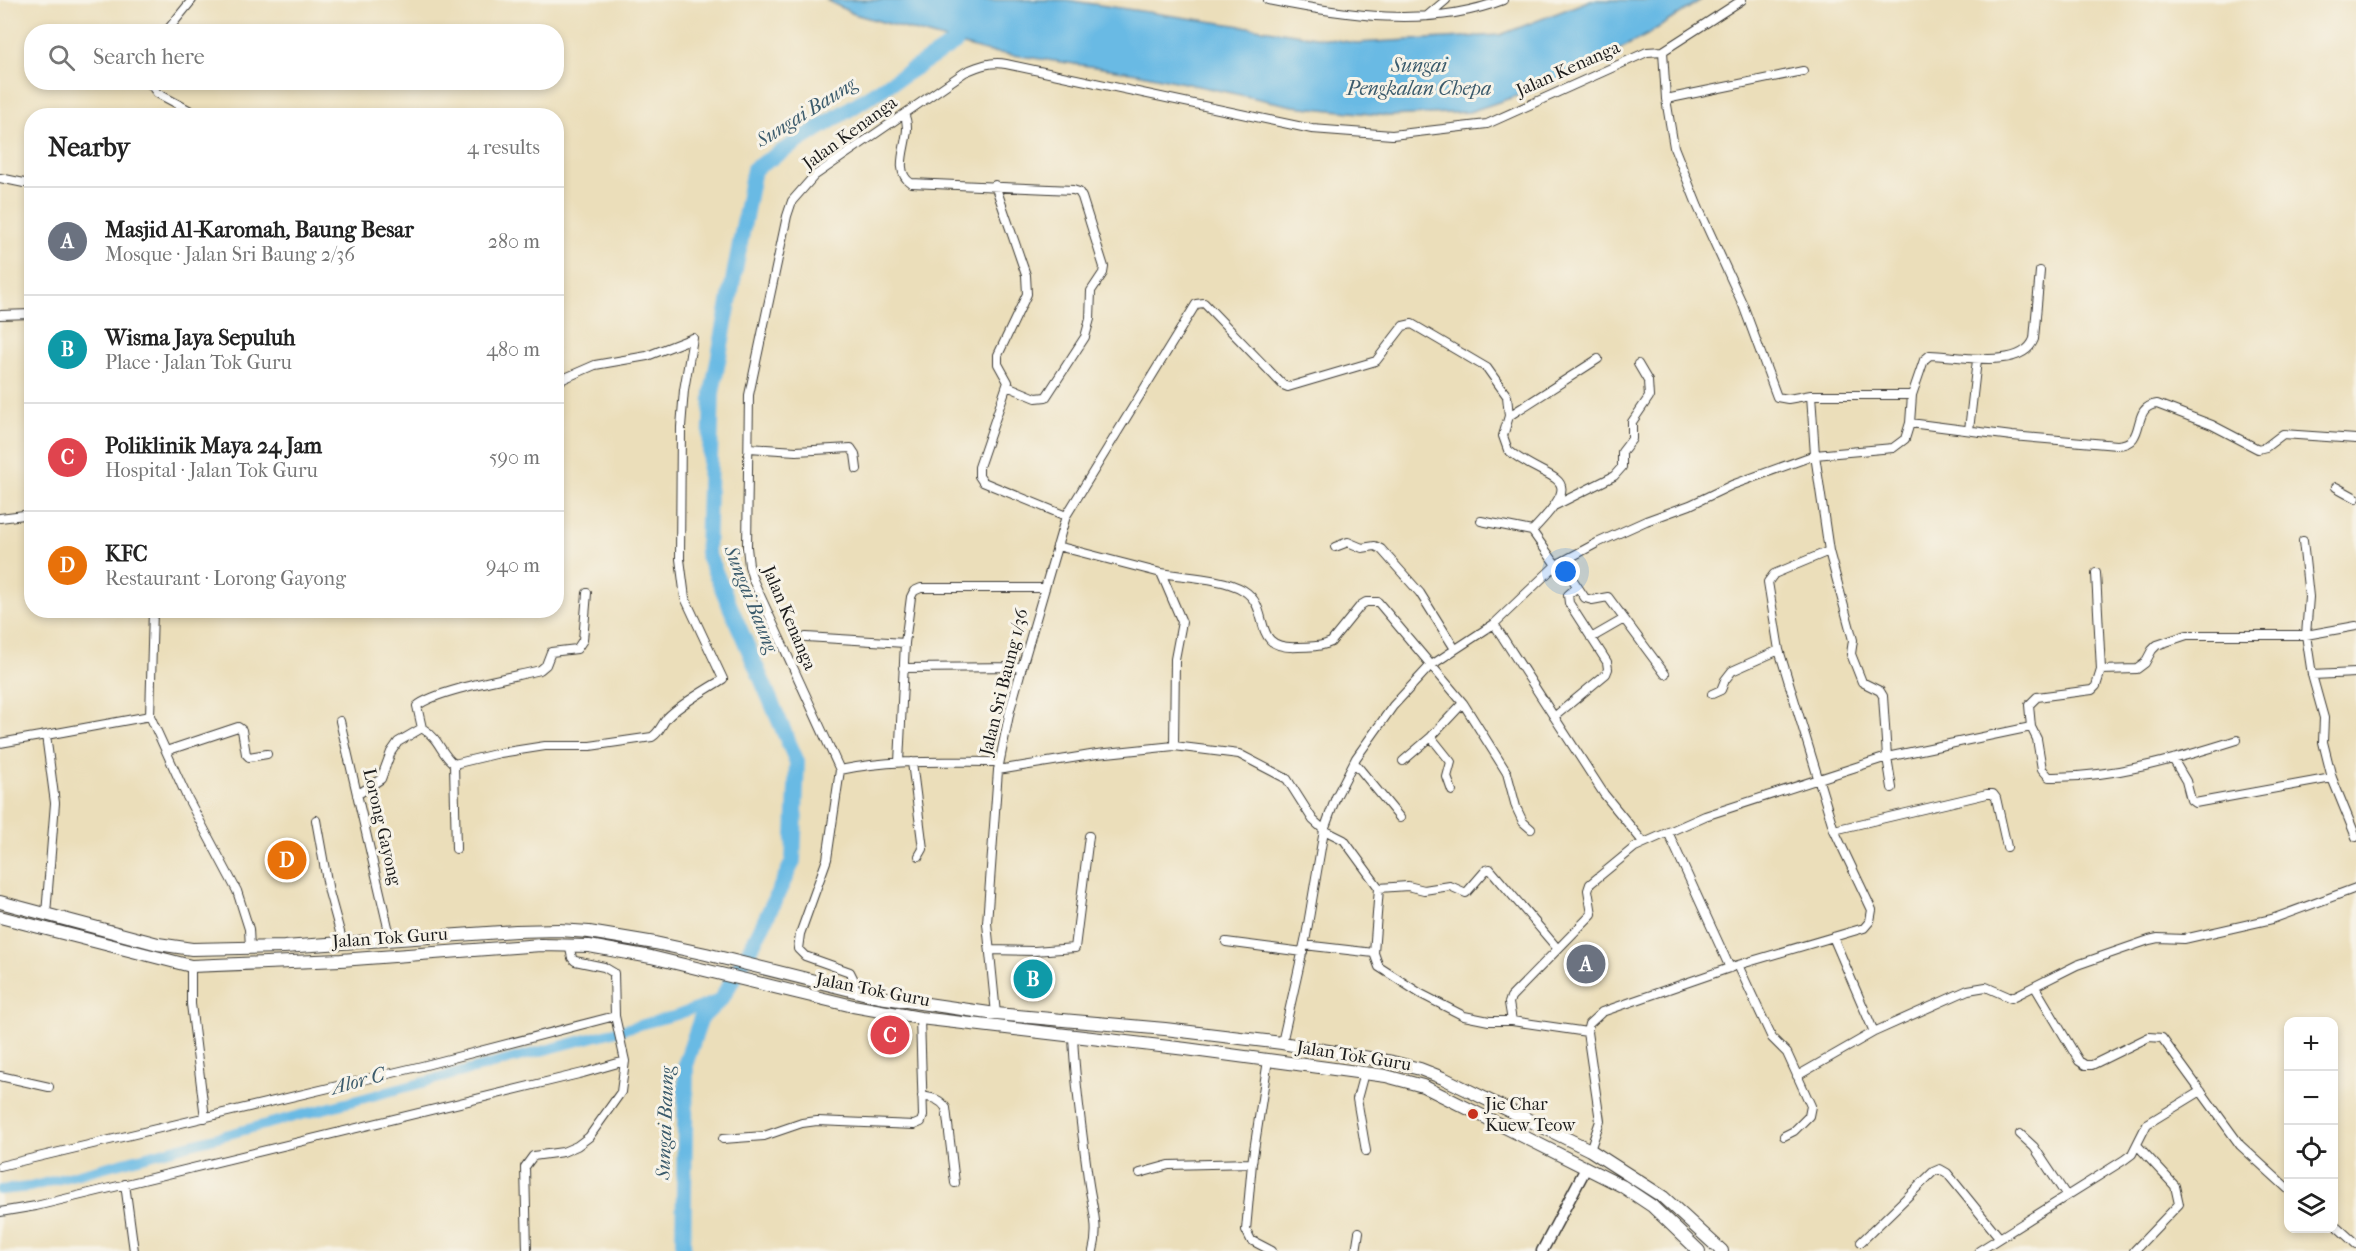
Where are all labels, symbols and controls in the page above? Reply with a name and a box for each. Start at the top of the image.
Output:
search box [24,24,564,90]
street label: Jalan Kenanga [1511,37,1624,102]
icon: search [45,41,78,74]
text: Search here [93,44,205,70]
water label: Sungai Pengkalan Chepa [1346,54,1491,100]
water label: Sungai Baung [751,71,861,152]
street label: Jalan Kenanga [797,91,902,175]
text: Nearby [48,132,130,163]
text: 4 results [467,136,540,159]
text: Masjid Al-Karomah, Baung Besar [105,217,414,243]
text: A [61,230,74,253]
text: 280 m [488,230,540,253]
text: Mosque · Jalan Sri Baung 2/36 [105,243,355,266]
text: Wisma Jaya Sepuluh [105,325,295,351]
text: B [61,338,74,361]
text: 480 m [486,338,540,361]
text: Place · Jalan Tok Guru [105,351,292,374]
text: Poliklinik Maya 24 Jam [105,433,322,459]
text: C [61,446,74,469]
text: 590 m [489,446,540,469]
text: Hospital · Jalan Tok Guru [105,459,318,482]
text: KFC [105,541,148,567]
water label: Sungai Baung [719,541,783,657]
text: D [60,554,75,577]
text: 940 m [486,554,540,577]
your location [1551,557,1580,586]
street label: Jalan Kenanga [757,561,821,674]
text: Restaurant · Lorong Gayong [105,567,346,590]
street label: Jalan Sri Baung 1/36 [975,606,1032,759]
street label: Lorong Gayong [358,766,406,888]
pin: D [268,838,306,882]
street label: Jalan Tok Guru [330,923,448,953]
pin: A [1566,942,1606,986]
pin: B [1014,956,1052,1002]
street label: Jalan Tok Guru [812,968,932,1011]
pin: C [870,1012,910,1058]
map controls [2284,1017,2338,1233]
button: + [2284,1017,2338,1071]
street label: Jalan Tok Guru [1293,1036,1413,1075]
water label: Alor C [326,1062,389,1100]
water label: Sungai Baung [651,1065,679,1181]
button: − [2284,1071,2338,1125]
place label: Jie Char Kuew Teow [1483,1094,1576,1136]
marker: Jie Char Kuew Teow [1466,1107,1480,1121]
button: locate [2284,1125,2338,1179]
button: layers [2284,1179,2338,1233]

